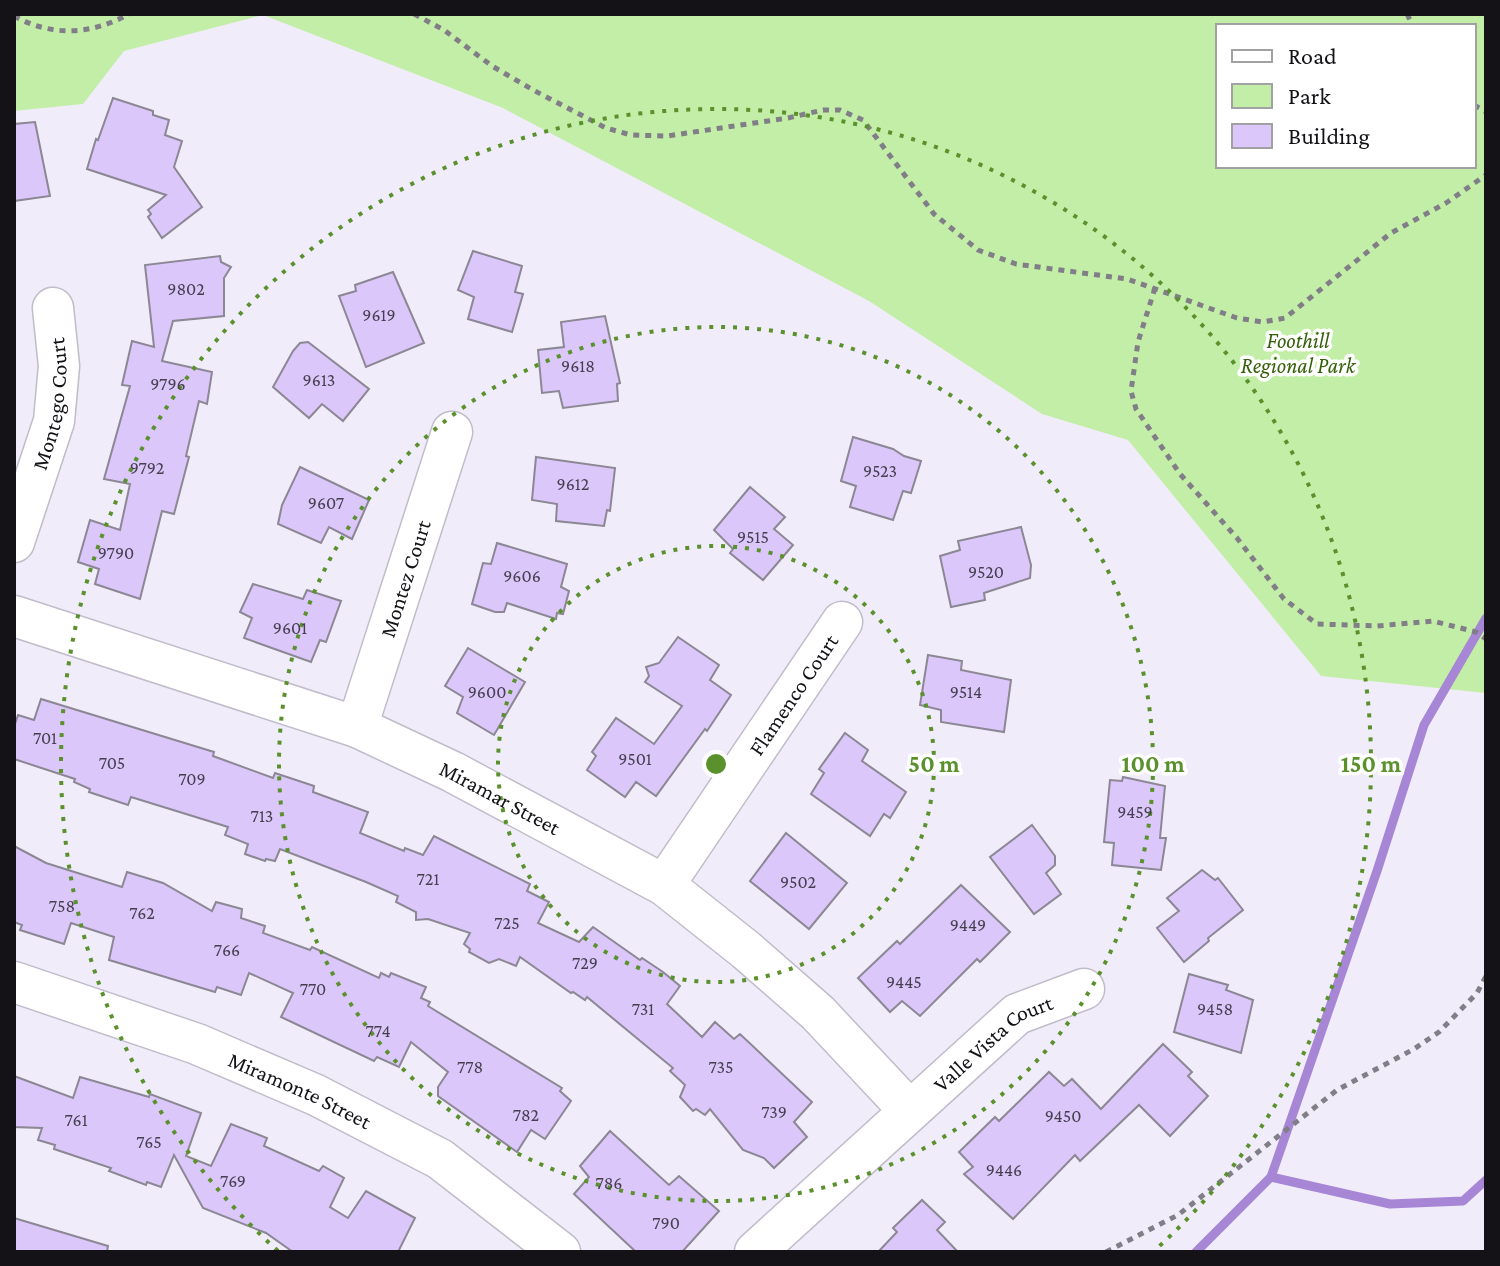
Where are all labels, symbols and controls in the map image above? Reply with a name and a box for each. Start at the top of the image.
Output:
legend [1216,24,1476,168]
text: Road [1288,42,1337,69]
text: Park [1288,82,1331,109]
text: Building [1288,122,1370,149]
house number: 9802 [167,279,205,299]
house number: 9619 [362,305,396,325]
park label: Foothill Regional Park [1241,328,1357,378]
street label: Montego Court [26,336,72,473]
house number: 9618 [561,356,595,376]
house number: 9613 [303,370,335,390]
house number: 9796 [150,374,186,394]
house number: 9792 [130,458,164,478]
house number: 9523 [863,461,897,481]
house number: 9612 [557,474,589,494]
house number: 9607 [308,493,344,513]
street label: Montez Court [374,516,436,640]
house number: 9515 [737,527,769,547]
house number: 9790 [98,543,134,563]
house number: 9520 [968,562,1004,582]
house number: 9606 [503,566,541,586]
house number: 9601 [273,618,307,638]
street label: Flamenco Court [743,629,843,760]
house number: 9600 [468,682,506,702]
house number: 9514 [950,682,982,702]
house number: 701 [33,728,57,748]
house number: 9501 [618,749,652,769]
centre of rings [702,750,730,778]
text: 50 m [908,750,960,777]
text: 100 m [1121,750,1185,777]
text: 150 m [1341,750,1402,777]
house number: 705 [99,753,125,773]
street label: Miramar Street [436,755,565,840]
house number: 709 [178,769,206,789]
house number: 9459 [1117,802,1153,822]
house number: 713 [251,806,273,826]
house number: 721 [417,869,439,889]
house number: 9502 [780,872,816,892]
house number: 758 [49,896,75,916]
house number: 762 [129,903,155,923]
house number: 725 [494,913,520,933]
house number: 9449 [950,915,986,935]
house number: 766 [214,940,240,960]
house number: 729 [572,953,598,973]
house number: 9445 [886,972,922,992]
house number: 770 [300,979,326,999]
street label: Valle Vista Court [928,989,1057,1096]
house number: 731 [632,999,654,1019]
house number: 9458 [1197,999,1233,1019]
house number: 774 [365,1021,391,1041]
street label: Miramonte Street [225,1046,376,1134]
house number: 778 [457,1057,483,1077]
house number: 735 [708,1057,734,1077]
house number: 739 [761,1102,787,1122]
house number: 782 [513,1105,539,1125]
house number: 9450 [1045,1106,1081,1126]
house number: 761 [64,1110,88,1130]
house number: 765 [136,1132,162,1152]
house number: 9446 [986,1160,1022,1180]
house number: 769 [220,1171,246,1191]
house number: 786 [595,1173,623,1193]
house number: 790 [652,1213,680,1233]

